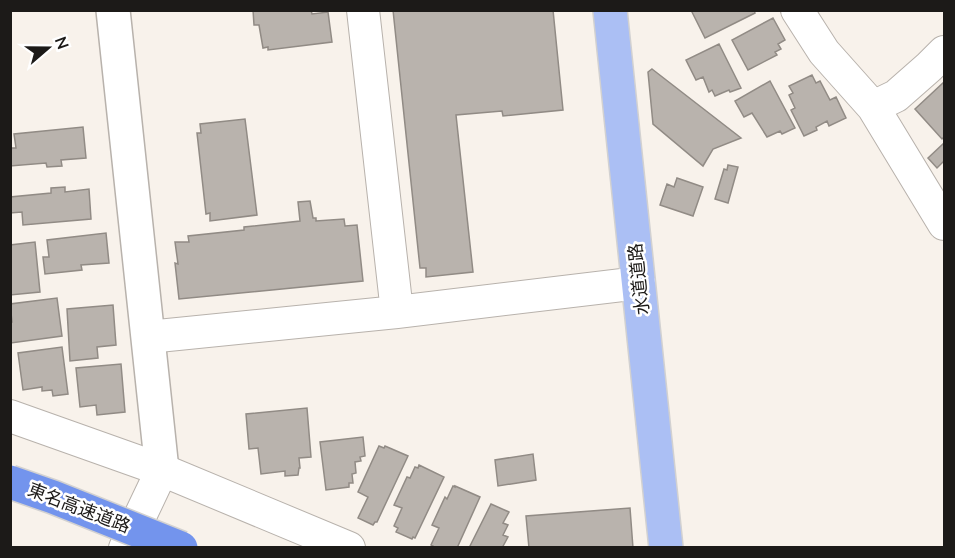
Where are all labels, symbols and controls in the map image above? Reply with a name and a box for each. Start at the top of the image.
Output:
north arrow [18,18,78,78]
text: N [49,34,74,53]
street label: 水道道路 [623,242,655,316]
street label: 東名高速道路 [24,477,134,539]

